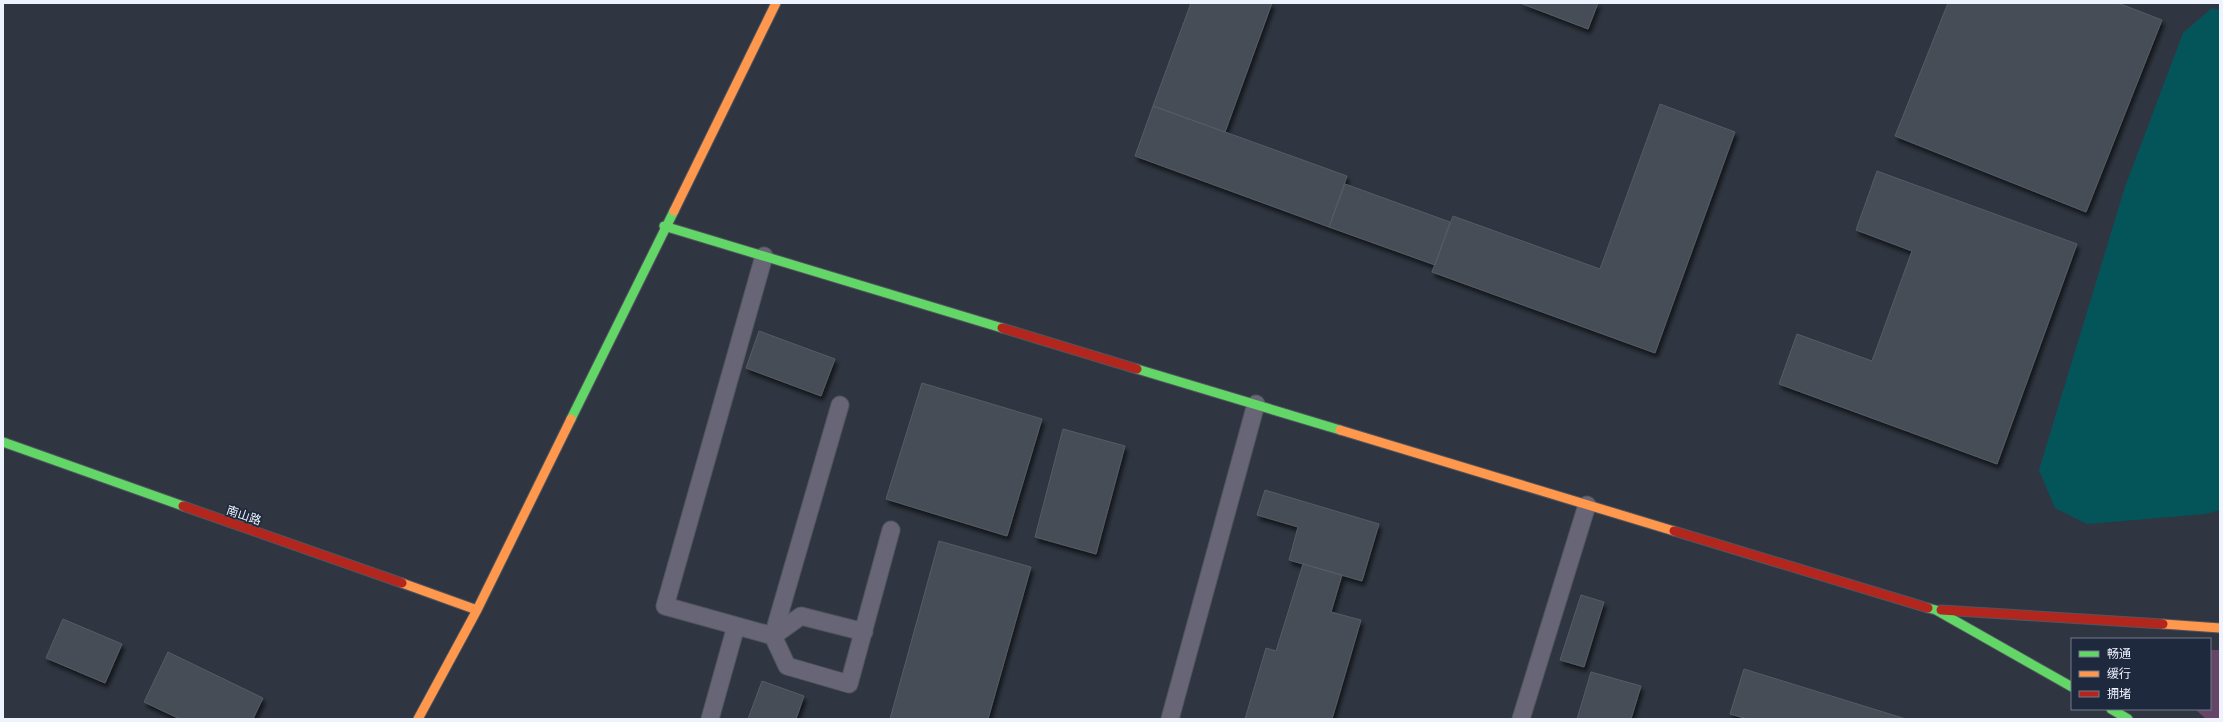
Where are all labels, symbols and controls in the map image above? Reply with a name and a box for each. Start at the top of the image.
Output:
street label: 南山路 [225,502,263,528]
legend [2071,638,2211,710]
text: 畅通 [2107,646,2131,661]
text: 缓行 [2107,666,2131,681]
text: 拥堵 [2107,686,2131,701]

